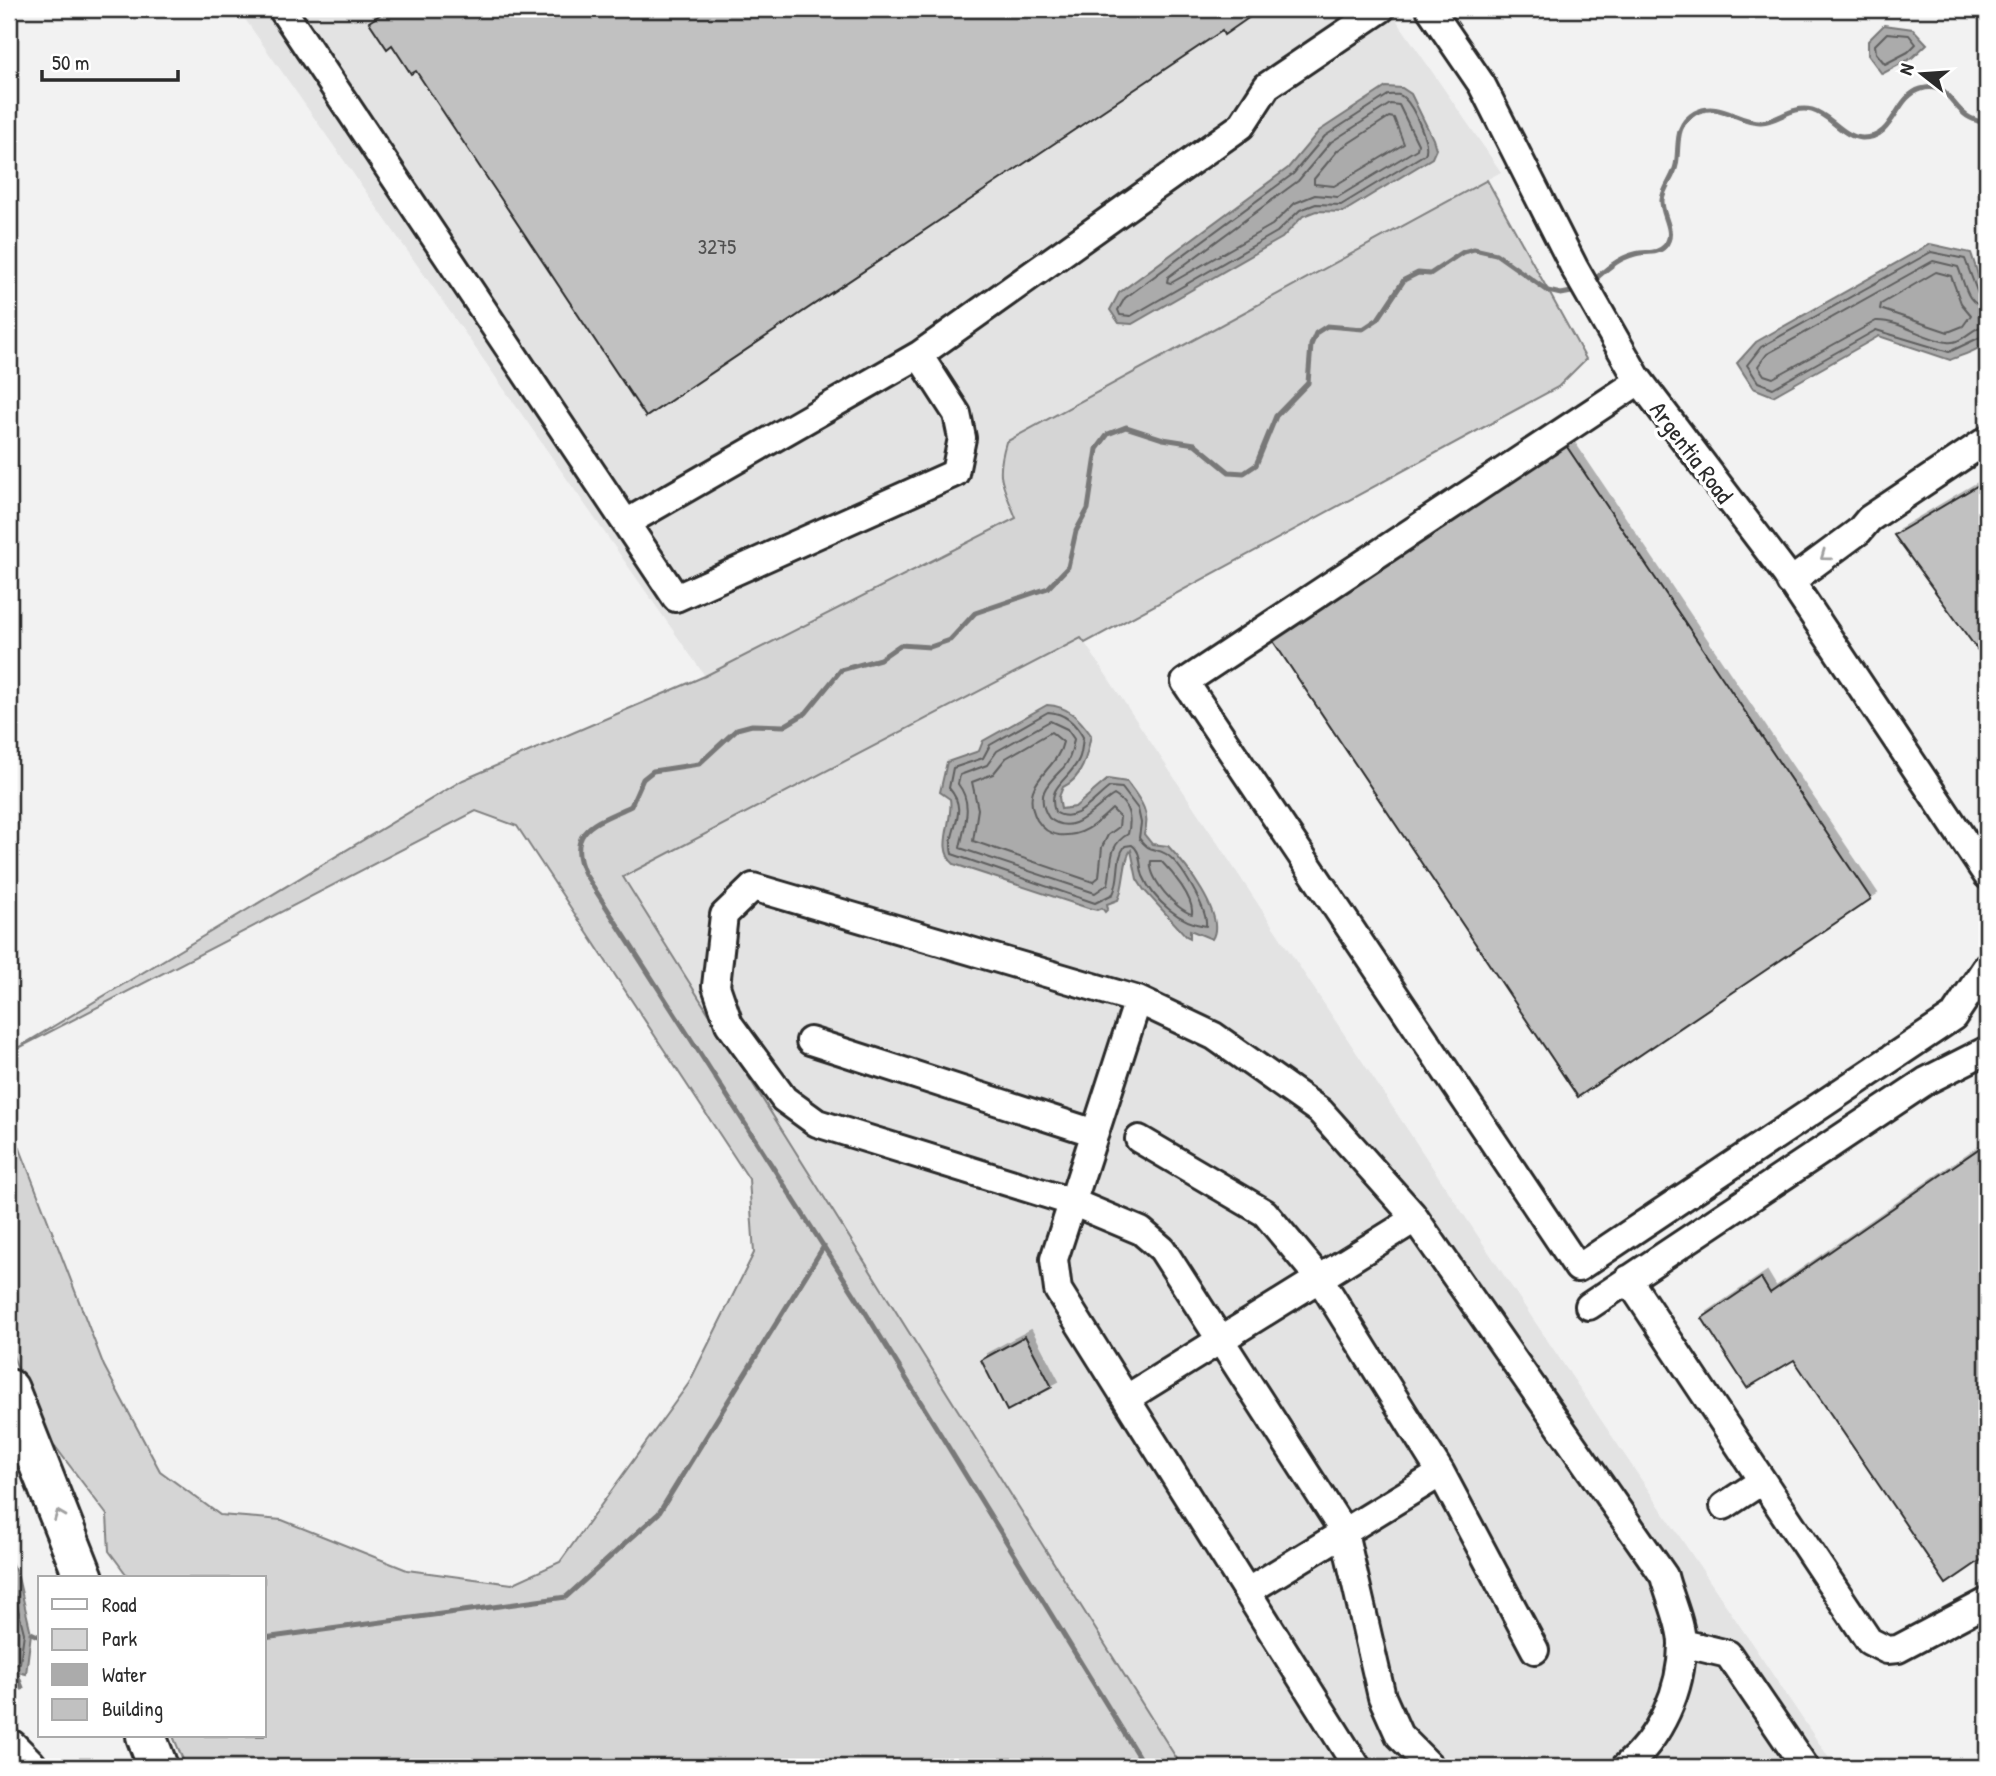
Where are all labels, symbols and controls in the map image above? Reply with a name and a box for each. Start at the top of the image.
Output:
scale bar [42,38,178,82]
north arrow [1888,38,1958,108]
text: 50 m [52,48,89,77]
text: N [1892,60,1920,78]
house number: 3275 [698,232,736,261]
street label: Argentia Road [1643,394,1741,510]
one-way arrow [1820,548,1833,561]
one-way arrow [54,1509,68,1521]
legend [38,1576,266,1738]
text: Road [102,1590,136,1619]
text: Park [102,1624,137,1653]
text: Water [102,1660,147,1689]
text: Building [102,1694,163,1723]

